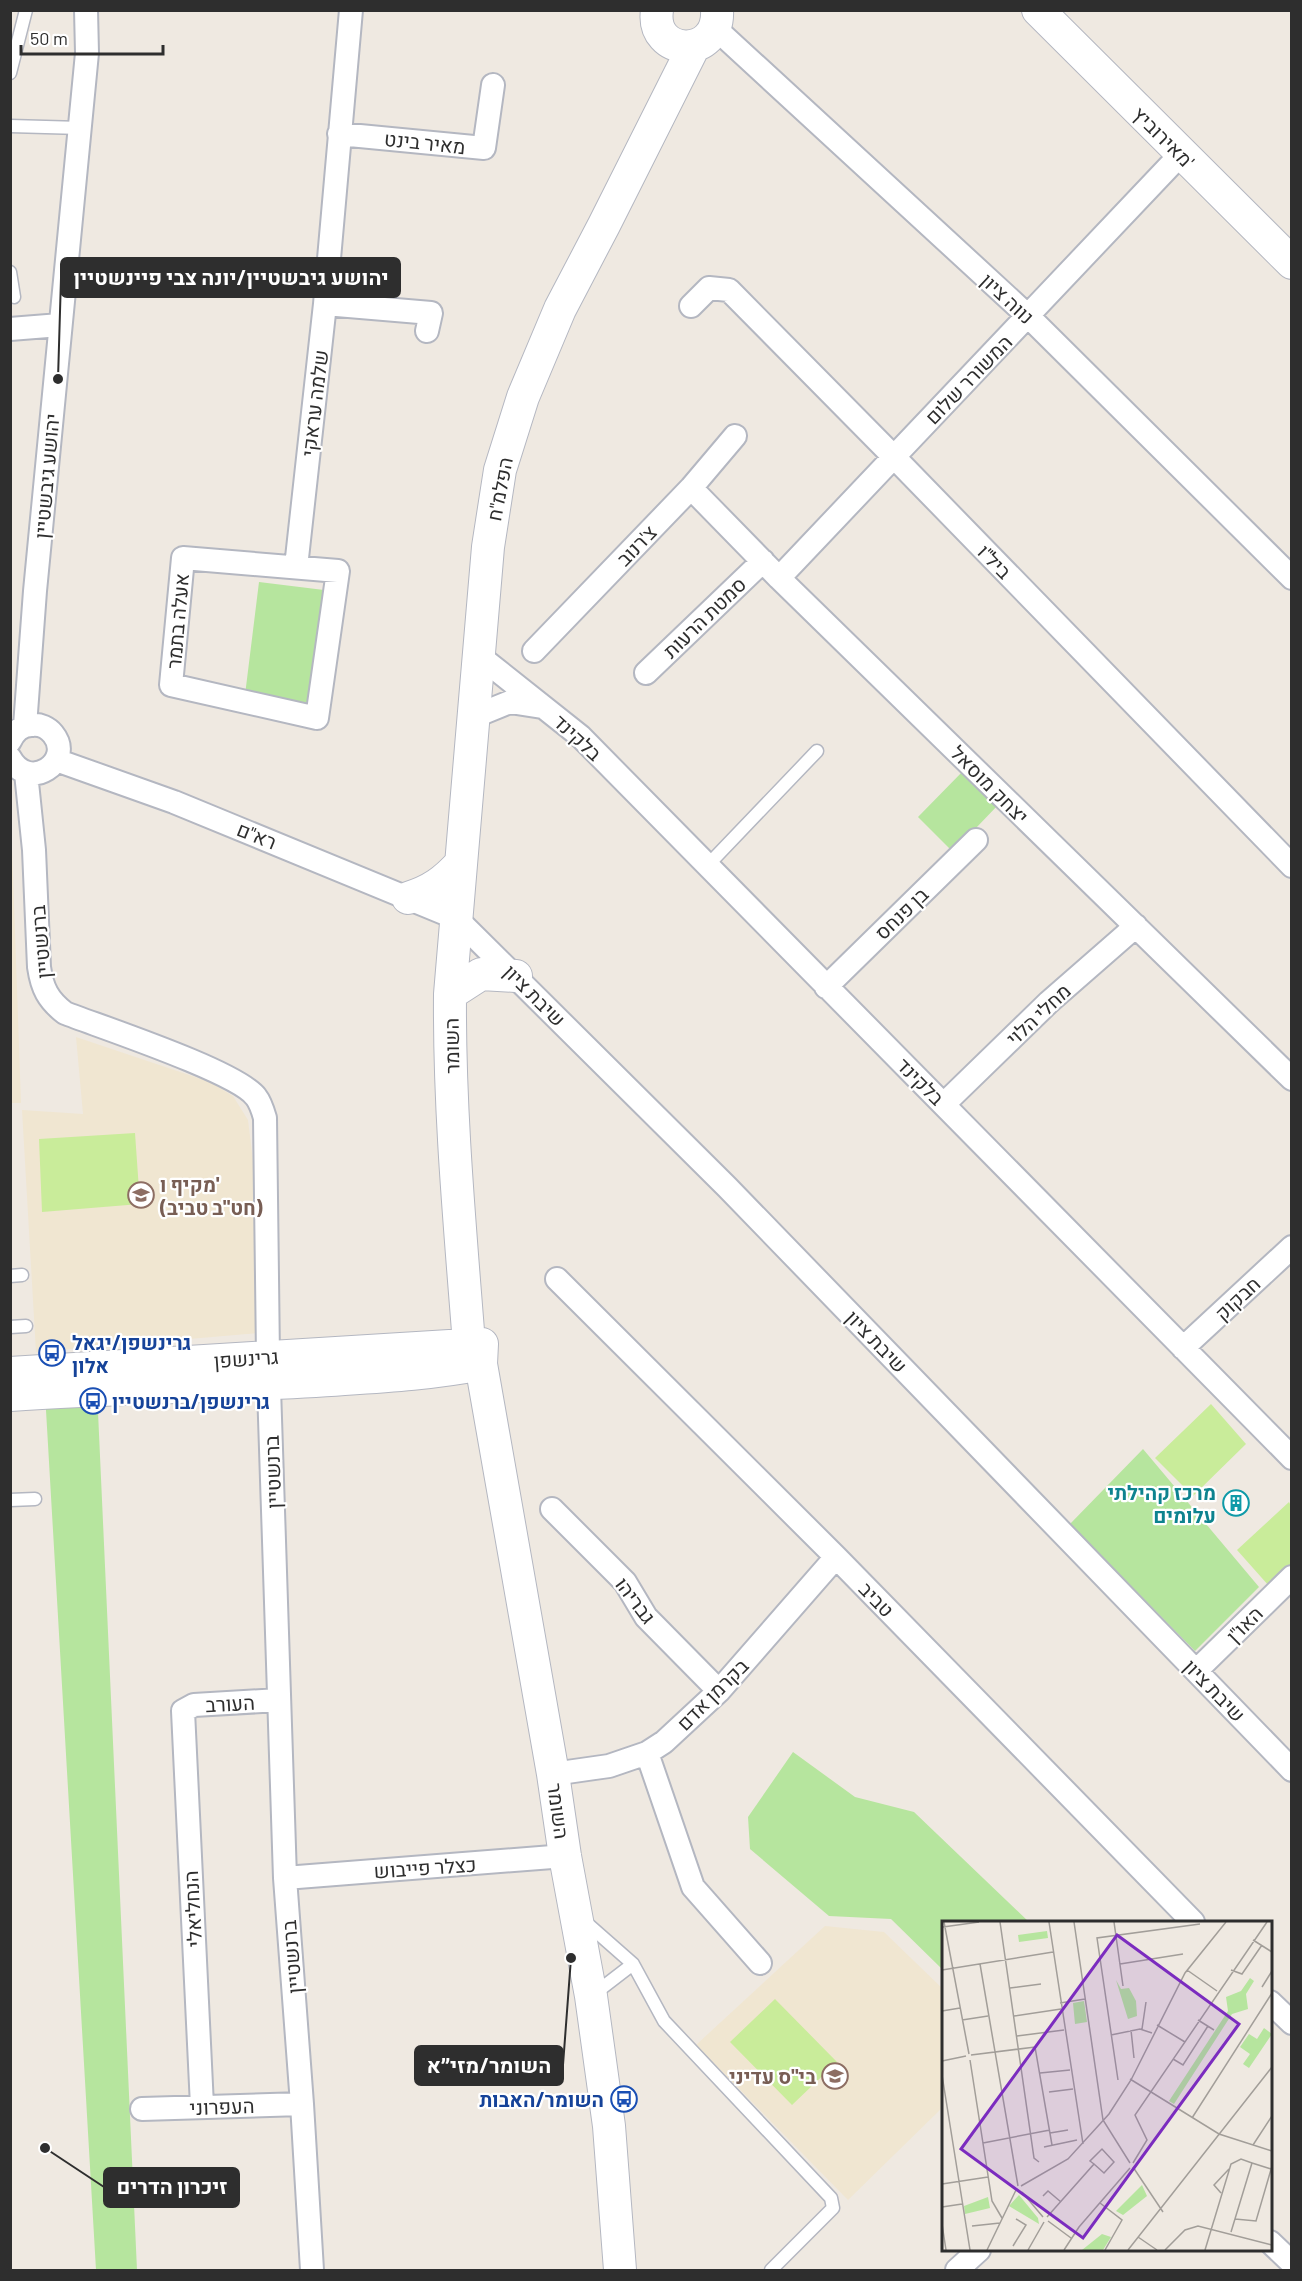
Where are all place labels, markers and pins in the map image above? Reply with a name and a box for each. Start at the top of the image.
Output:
callout: יהושע גיבשטיין/יונה צבי פיינשטיין [61,258,400,297]
place label: מקיף ו' (חט"ב טביב) [159,1172,263,1219]
school or university icon: מקיף ו' (חט"ב טביב) [126,1180,156,1210]
place label: גרינשפן/יגאל אלון [72,1330,191,1377]
bus stop icon: גרינשפן/יגאל אלון [37,1338,67,1368]
bus stop icon: גרינשפן/ברנשטיין [78,1386,108,1416]
place label: גרינשפן/ברנשטיין [112,1389,270,1413]
place label: מרכז קהילתי עלומים [1107,1480,1216,1527]
building icon: מרכז קהילתי עלומים [1221,1488,1251,1518]
callout: השומר/מזי״א [415,2046,563,2085]
school or university icon: בי"ס עדיני [820,2061,850,2091]
place label: בי"ס עדיני [729,2064,816,2088]
bus stop icon: השומר/האבות [609,2084,639,2114]
place label: השומר/האבות [479,2087,604,2111]
callout: זיכרון הדרים [104,2168,239,2207]

